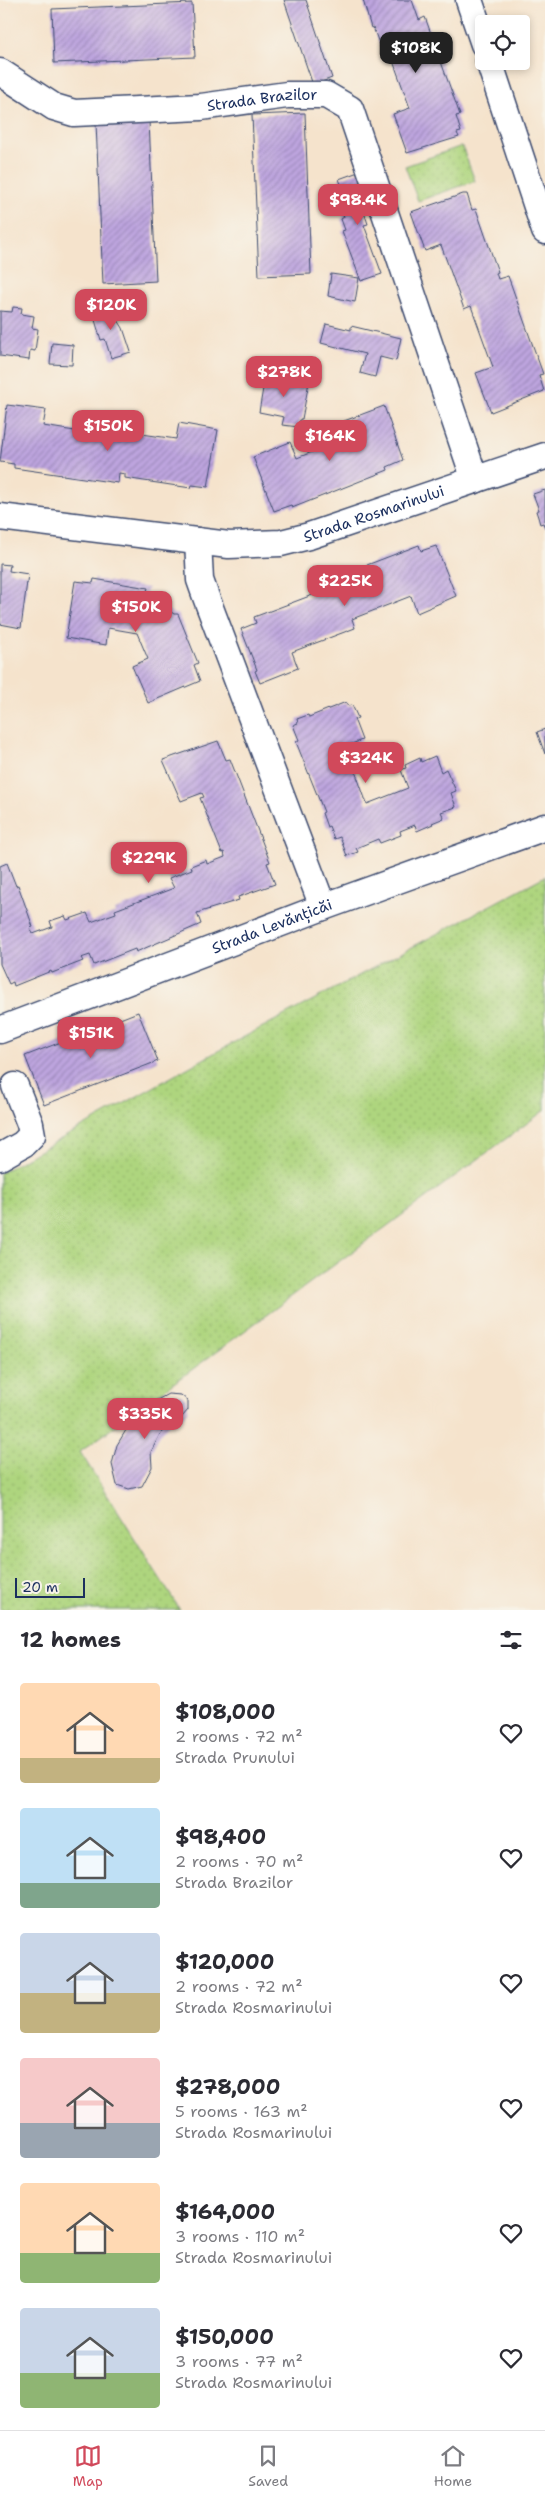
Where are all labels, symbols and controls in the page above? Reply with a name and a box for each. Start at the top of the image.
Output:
map controls [475,15,530,70]
button: locate [475,15,530,70]
pin: $108K [381,32,451,74]
text: $108K [391,37,441,58]
street label: Strada Brazilor [206,85,317,116]
pin: $98.4K [317,184,399,226]
text: $98.4K [329,189,387,210]
pin: $120K [76,288,146,331]
text: $120K [86,294,136,315]
pin: $278K [249,356,319,398]
text: $278K [257,361,311,382]
pin: $150K [73,410,143,452]
text: $150K [83,415,133,436]
pin: $164K [295,420,365,462]
text: $164K [305,425,355,446]
street label: Strada Rosmarinului [301,481,447,547]
pin: $225K [310,564,380,607]
text: $225K [318,570,372,591]
pin: $150K [101,590,171,633]
text: $150K [111,596,161,617]
pin: $324K [331,742,401,784]
text: $324K [339,747,393,768]
pin: $229K [114,842,184,884]
text: $229K [122,847,176,868]
street label: Strada Levănțicăi [209,895,335,958]
pin: $151K [56,1016,126,1059]
text: $151K [68,1022,114,1043]
pin: $335K [110,1398,180,1440]
text: $335K [118,1403,172,1424]
scale bar [15,1575,85,1598]
text: 20 m [22,1578,58,1596]
text: 12 homes [20,1626,121,1654]
icon: filters [497,1626,525,1654]
text: $108,000 [175,1698,275,1726]
icon: home [60,1703,120,1763]
icon: heart [497,1719,525,1747]
text: 2 rooms · 72 m² [175,1726,303,1747]
text: Strada Prunului [175,1747,295,1768]
text: $98,400 [175,1823,266,1851]
icon: home [60,1828,120,1888]
icon: heart [497,1844,525,1872]
text: 2 rooms · 70 m² [175,1851,303,1872]
text: Strada Brazilor [175,1872,293,1893]
text: $120,000 [175,1948,274,1976]
icon: home [60,1953,120,2013]
icon: heart [497,1969,525,1997]
text: 2 rooms · 72 m² [175,1976,303,1997]
text: Strada Rosmarinului [175,1997,332,2018]
text: $278,000 [175,2073,280,2101]
icon: home [60,2078,120,2138]
icon: heart [497,2094,525,2122]
text: 5 rooms · 163 m² [175,2101,308,2122]
text: Strada Rosmarinului [175,2122,332,2143]
text: $164,000 [175,2198,275,2226]
icon: home [60,2203,120,2263]
icon: heart [497,2219,525,2247]
text: 3 rooms · 110 m² [175,2226,305,2247]
text: Strada Rosmarinului [175,2247,332,2268]
text: $150,000 [175,2323,274,2351]
icon: home [60,2328,120,2388]
icon: heart [497,2344,525,2372]
text: 3 rooms · 77 m² [175,2351,303,2372]
text: Strada Rosmarinului [175,2372,332,2393]
tab: Map [73,2442,103,2490]
tab: Saved [248,2442,288,2490]
tab: Home [434,2442,472,2490]

